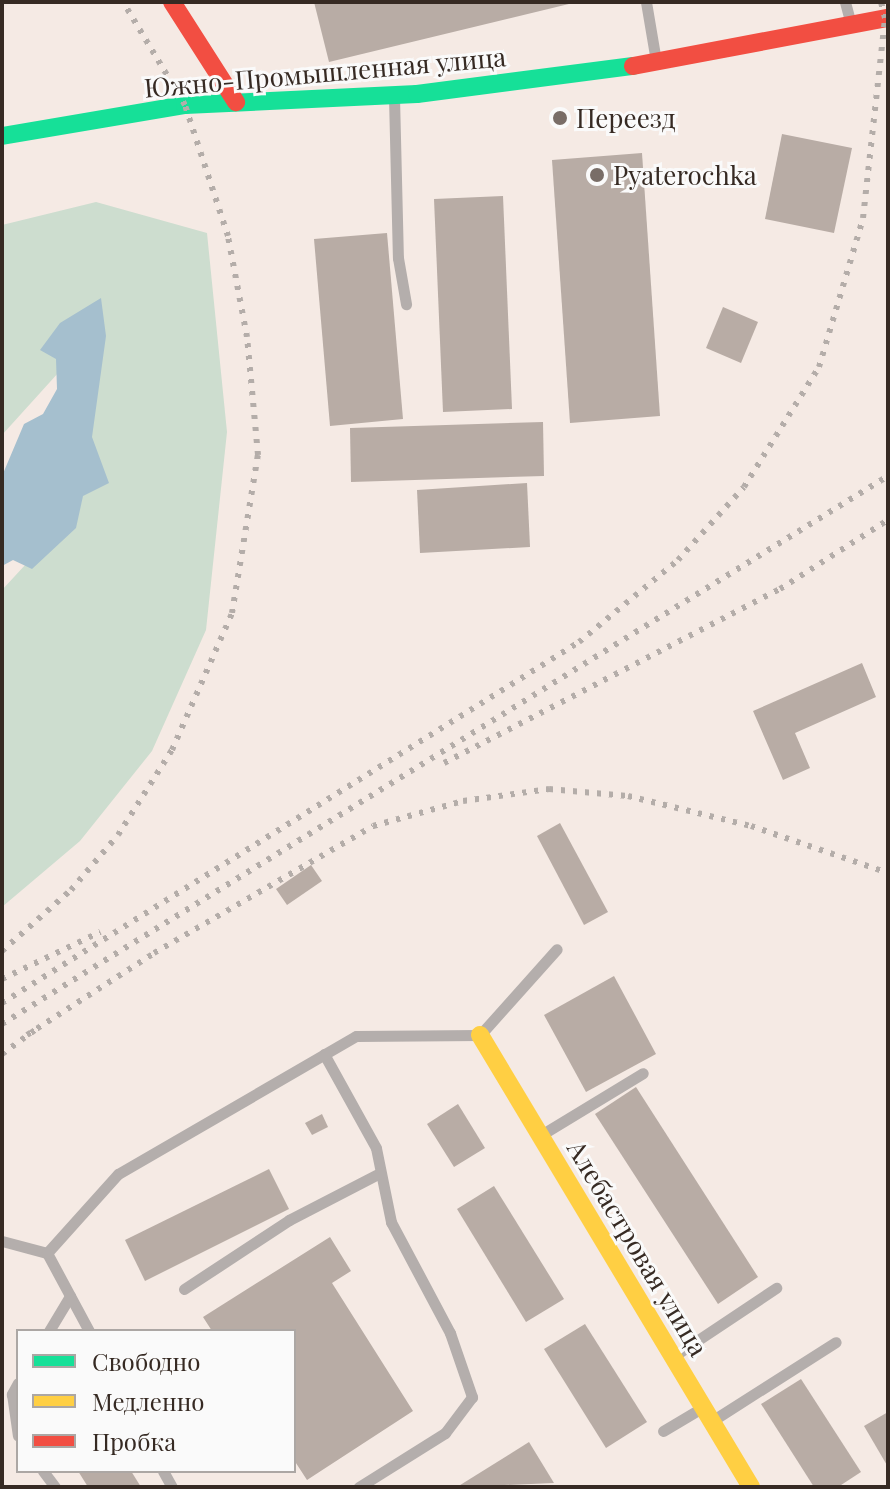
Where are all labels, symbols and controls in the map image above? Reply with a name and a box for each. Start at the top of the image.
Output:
street label: Южно-Промышленная улица [143,41,507,103]
place label: Переезд [576,102,676,134]
marker: Переезд [551,109,569,127]
place label: Pyaterochka [613,159,757,191]
marker: Pyaterochka [588,166,606,184]
street label: Алебастровая улица [561,1135,715,1361]
legend [16,1329,296,1473]
text: Свободно [92,1345,200,1377]
text: Медленно [92,1385,205,1417]
text: Пробка [92,1425,176,1457]

